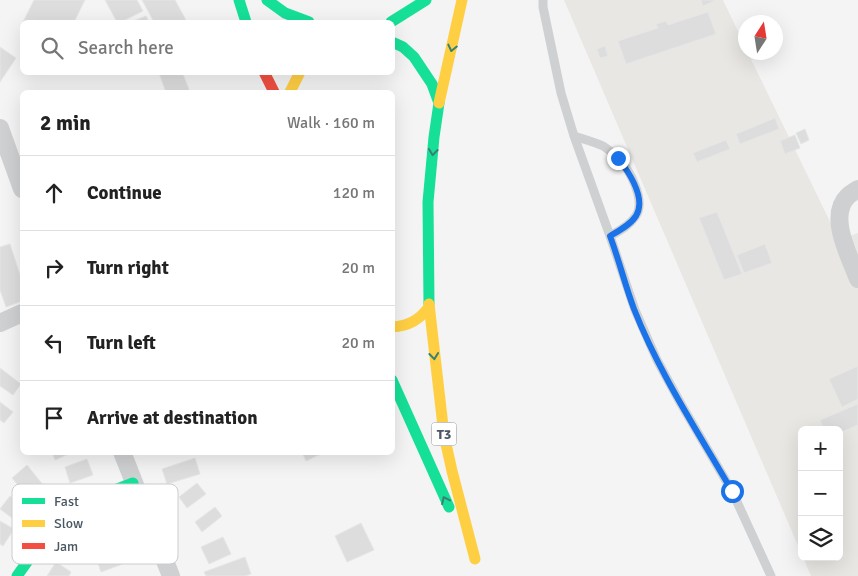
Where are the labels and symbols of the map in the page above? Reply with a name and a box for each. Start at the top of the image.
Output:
north arrow [738,15,783,60]
one-way arrow [447,43,458,52]
route end [607,147,630,170]
one-way arrow [428,148,439,156]
one-way arrow [429,352,440,360]
road number: T3 [432,422,456,446]
route start [721,480,744,503]
legend [12,484,178,564]
text: Fast [54,493,79,510]
one-way arrow [441,496,452,505]
text: Slow [54,515,83,532]
text: Jam [54,538,78,555]

